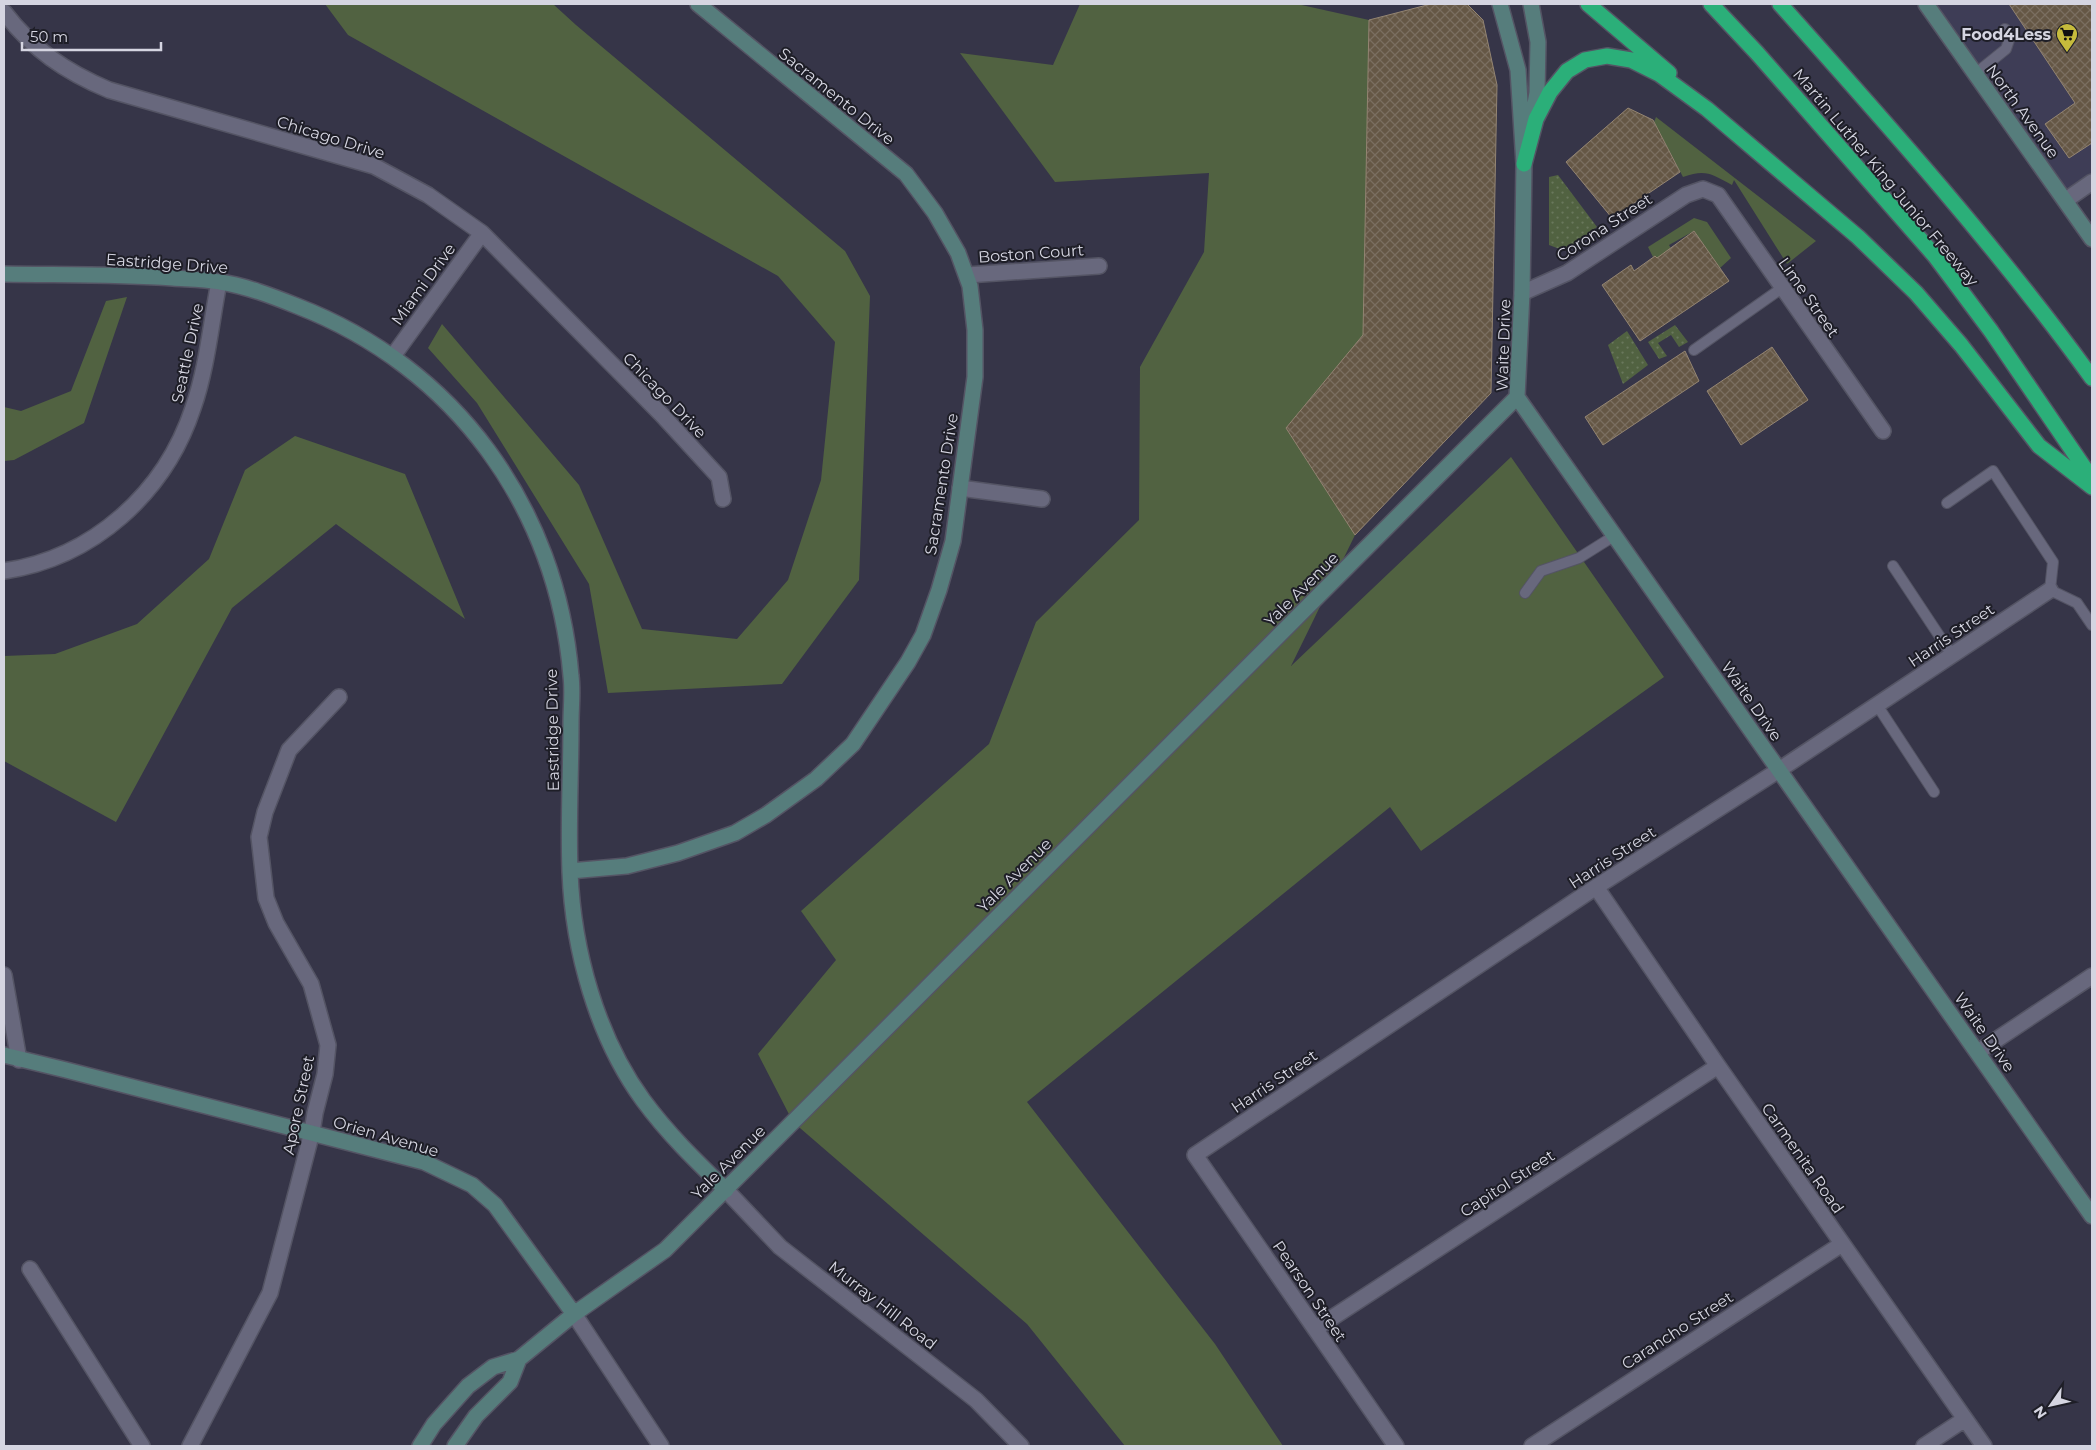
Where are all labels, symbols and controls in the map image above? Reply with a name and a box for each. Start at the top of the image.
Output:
scale bar [22,20,161,52]
supermarket icon: Food4Less [2055,22,2079,53]
place label: Food4Less [1961,25,2051,44]
text: 50 m [30,27,68,46]
street label: Sacramento Drive [775,44,898,149]
street label: North Avenue [1982,61,2063,162]
street label: Martin Luther King Junior Freeway [1789,65,1982,290]
street label: Chicago Drive [275,112,387,163]
street label: Corona Street [1553,189,1656,265]
street label: Miami Drive [387,240,459,329]
street label: Boston Court [977,240,1085,267]
street label: Eastridge Drive [105,250,229,277]
street label: Lime Street [1774,254,1843,341]
street label: Waite Drive [1492,298,1515,392]
street label: Seattle Drive [168,301,207,405]
street label: Chicago Drive [619,348,710,442]
street label: Sacramento Drive [921,412,962,556]
street label: Yale Avenue [1260,548,1342,630]
street label: Harris Street [1905,599,1998,671]
street label: Waite Drive [1717,658,1786,745]
street label: Eastridge Drive [542,669,563,791]
street label: Harris Street [1565,822,1660,893]
street label: Yale Avenue [973,834,1055,916]
street label: Waite Drive [1950,989,2019,1076]
street label: Harris Street [1228,1045,1321,1117]
street label: Apore Street [279,1053,318,1156]
street label: Carmenita Road [1757,1100,1848,1217]
street label: Orien Avenue [331,1112,441,1161]
street label: Yale Avenue [687,1121,769,1203]
street label: Capitol Street [1456,1146,1558,1221]
street label: Pearson Street [1269,1237,1351,1346]
street label: Murray Hill Road [825,1257,941,1354]
street label: Carancho Street [1618,1287,1737,1374]
north arrow [2026,1380,2076,1430]
text: N [2030,1403,2051,1422]

